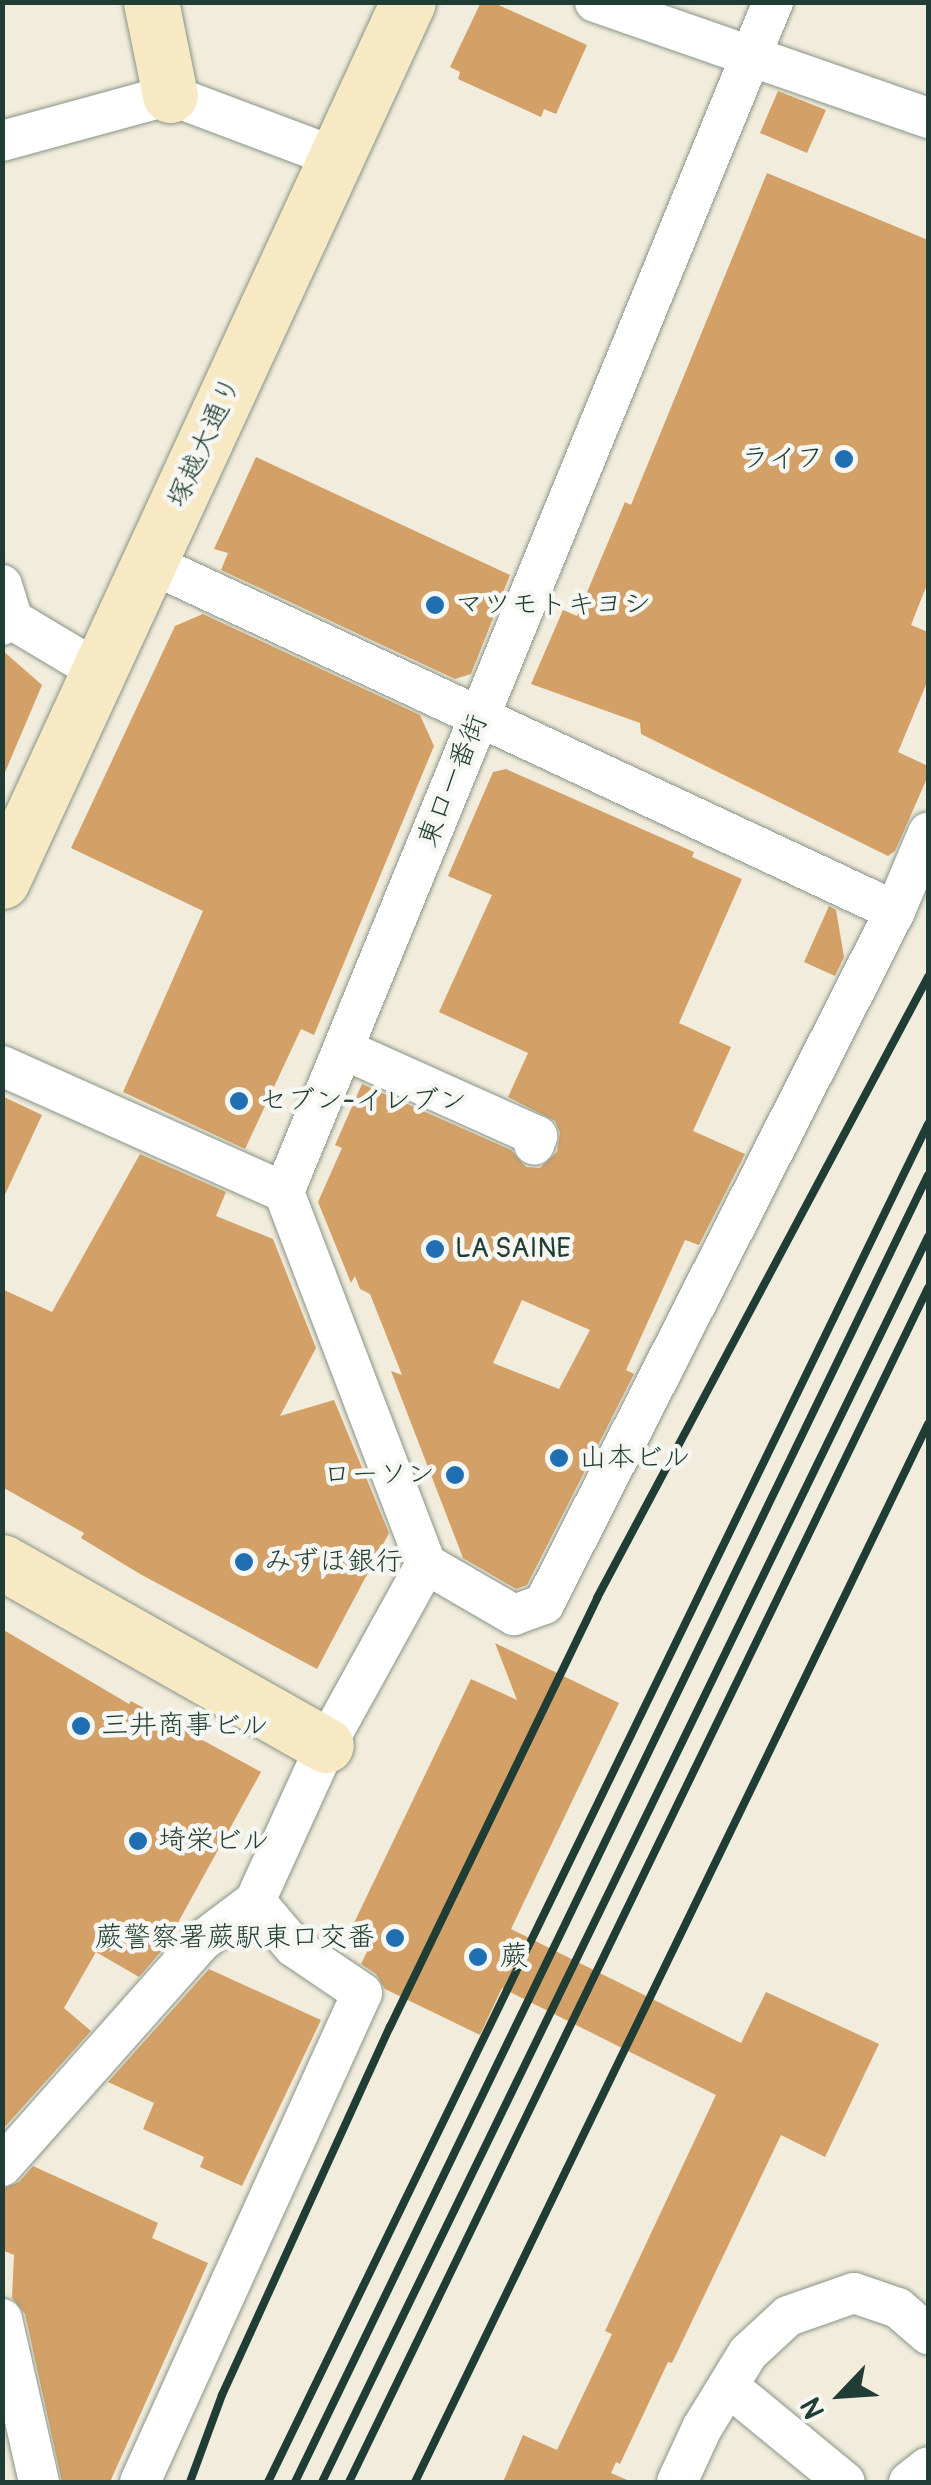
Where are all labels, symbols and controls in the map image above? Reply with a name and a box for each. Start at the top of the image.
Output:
street label: 塚越大通り [161,371,249,513]
place label: ライフ [740,442,824,476]
marker: ライフ [833,448,855,470]
place label: マツモトキヨシ [455,588,651,622]
marker: マツモトキヨシ [424,594,446,616]
street label: 東口一番街 [411,710,495,852]
place label: セブン-イレブン [259,1084,467,1118]
marker: セブン-イレブン [228,1090,250,1112]
place label: LA SAINE [455,1232,571,1266]
marker: LA SAINE [424,1238,446,1260]
place label: 山本ビル [579,1441,691,1475]
marker: 山本ビル [548,1447,570,1469]
place label: ローソン [323,1458,435,1492]
marker: ローソン [444,1464,466,1486]
place label: みずほ銀行 [264,1545,404,1579]
marker: みずほ銀行 [233,1551,255,1573]
place label: 三井商事ビル [101,1709,269,1743]
marker: 三井商事ビル [70,1715,92,1737]
place label: 埼栄ビル [158,1824,270,1858]
marker: 埼栄ビル [127,1830,149,1852]
place label: 蕨警察署蕨駅東口交番 [95,1921,375,1955]
marker: 蕨警察署蕨駅東口交番 [384,1927,406,1949]
place label: 蕨 [500,1940,528,1974]
marker: 蕨 [465,1944,491,1970]
north arrow [791,2345,891,2445]
text: N [793,2392,833,2424]

